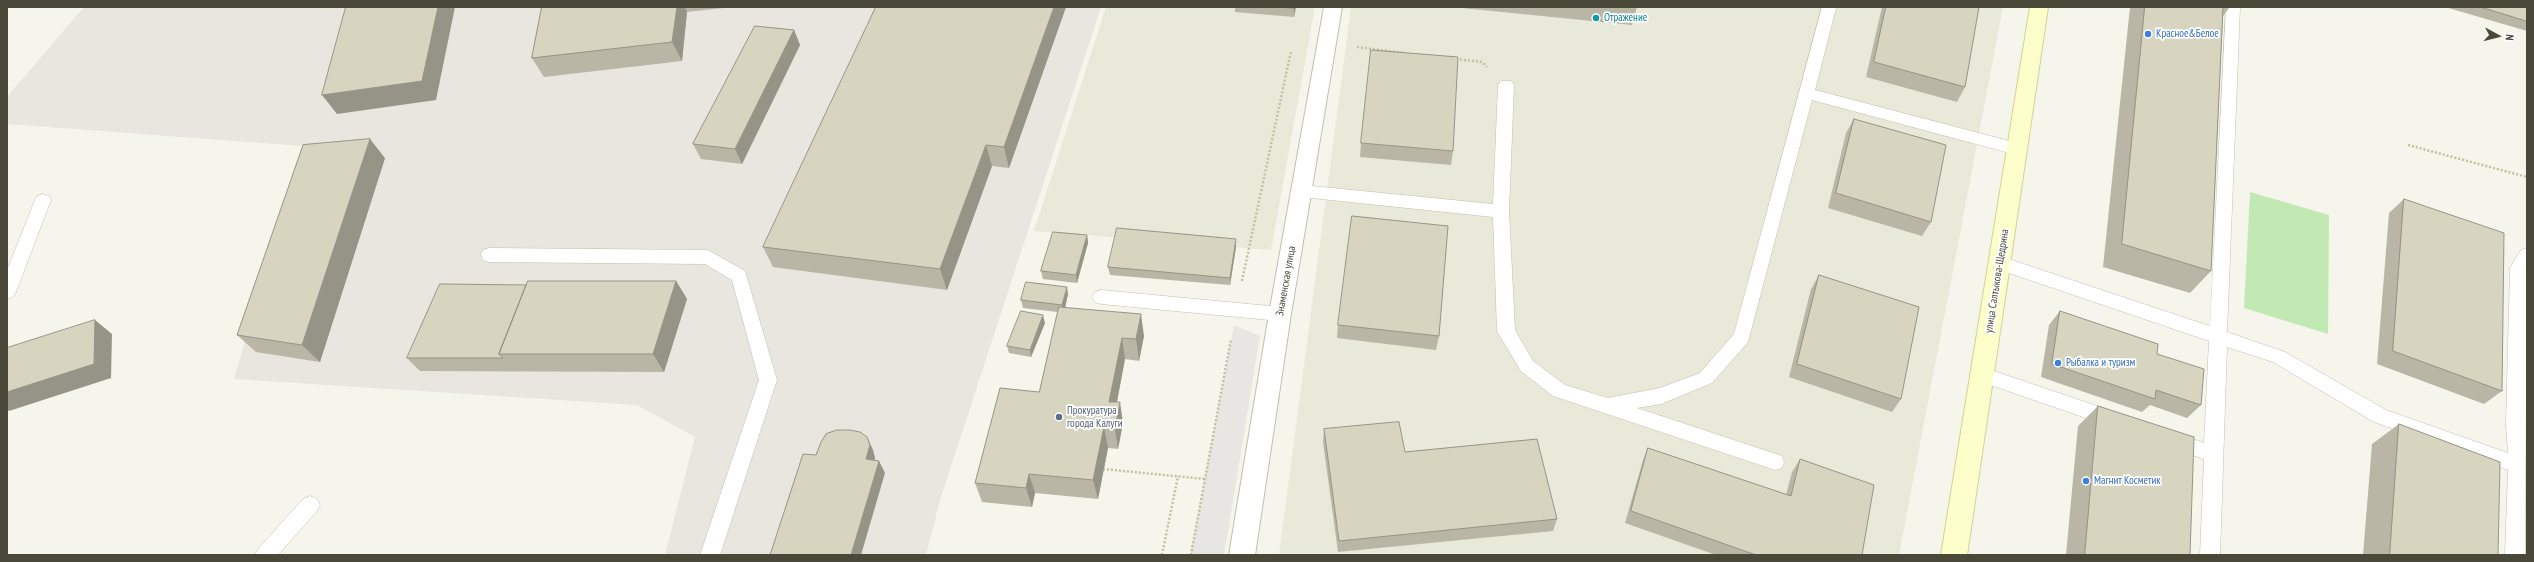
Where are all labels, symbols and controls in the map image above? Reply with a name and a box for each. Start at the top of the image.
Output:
place label: Отражение [1604,11,1647,25]
marker: Отражение [1591,13,1601,23]
north arrow [2478,16,2518,56]
place label: Красное&Белое [2156,27,2219,41]
marker: Красное&Белое [2143,29,2153,39]
text: N [2503,34,2517,41]
street label: улица Салтыкова-Щедрина [1982,228,2012,334]
street label: Знаменская улица [1273,245,1299,317]
place label: Рыбалка и туризм [2066,356,2135,370]
marker: Рыбалка и туризм [2053,358,2063,368]
place label: Прокуратура города Калуги [1067,404,1122,430]
marker: Прокуратура города Калуги [1054,412,1064,422]
place label: Магнит Косметик [2094,474,2161,488]
marker: Магнит Косметик [2081,476,2091,486]

